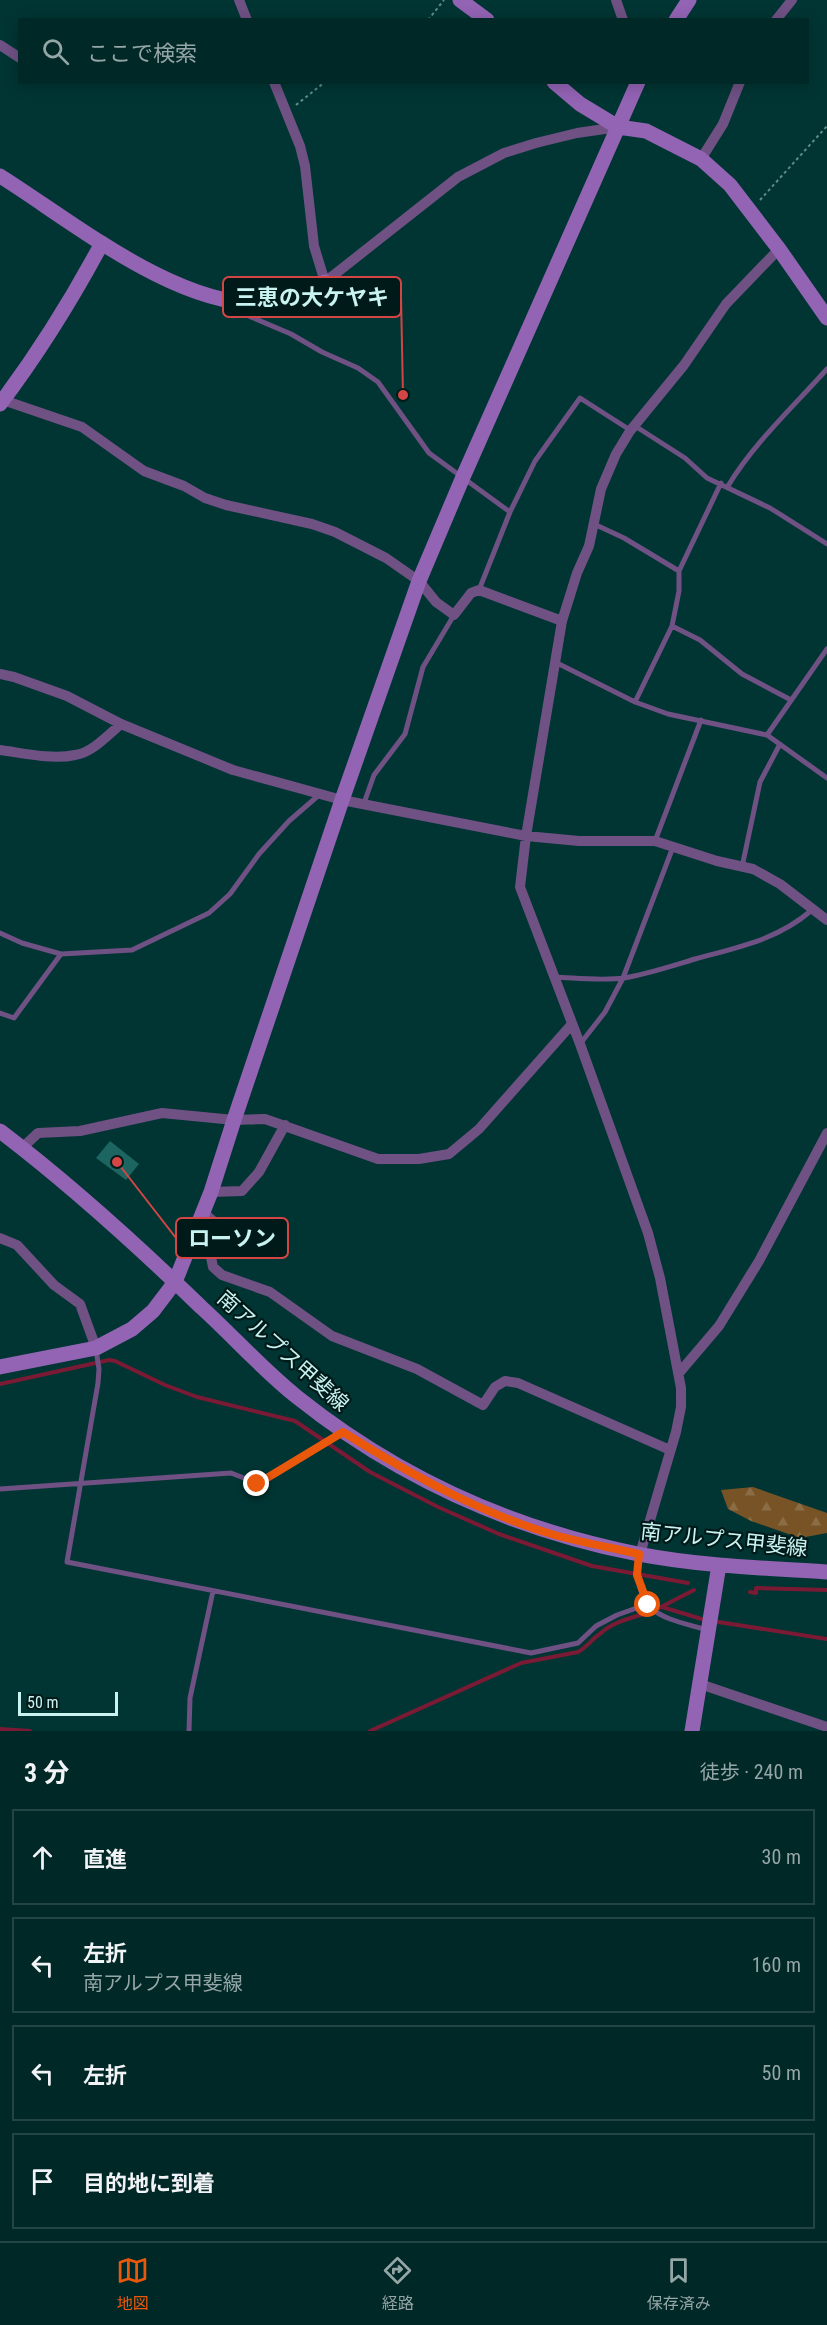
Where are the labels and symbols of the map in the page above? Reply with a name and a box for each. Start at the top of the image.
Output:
callout: 三恵の大ケヤキ [223,277,401,317]
text: 三恵の大ケヤキ [235,285,389,310]
callout: ローソン [176,1218,288,1258]
text: ローソン [188,1226,276,1251]
street label: 南アルプス甲斐線 [213,1286,353,1416]
route end [243,1470,269,1496]
street label: 南アルプス甲斐線 [639,1519,809,1561]
route start [634,1591,660,1617]
scale bar [18,1689,118,1716]

